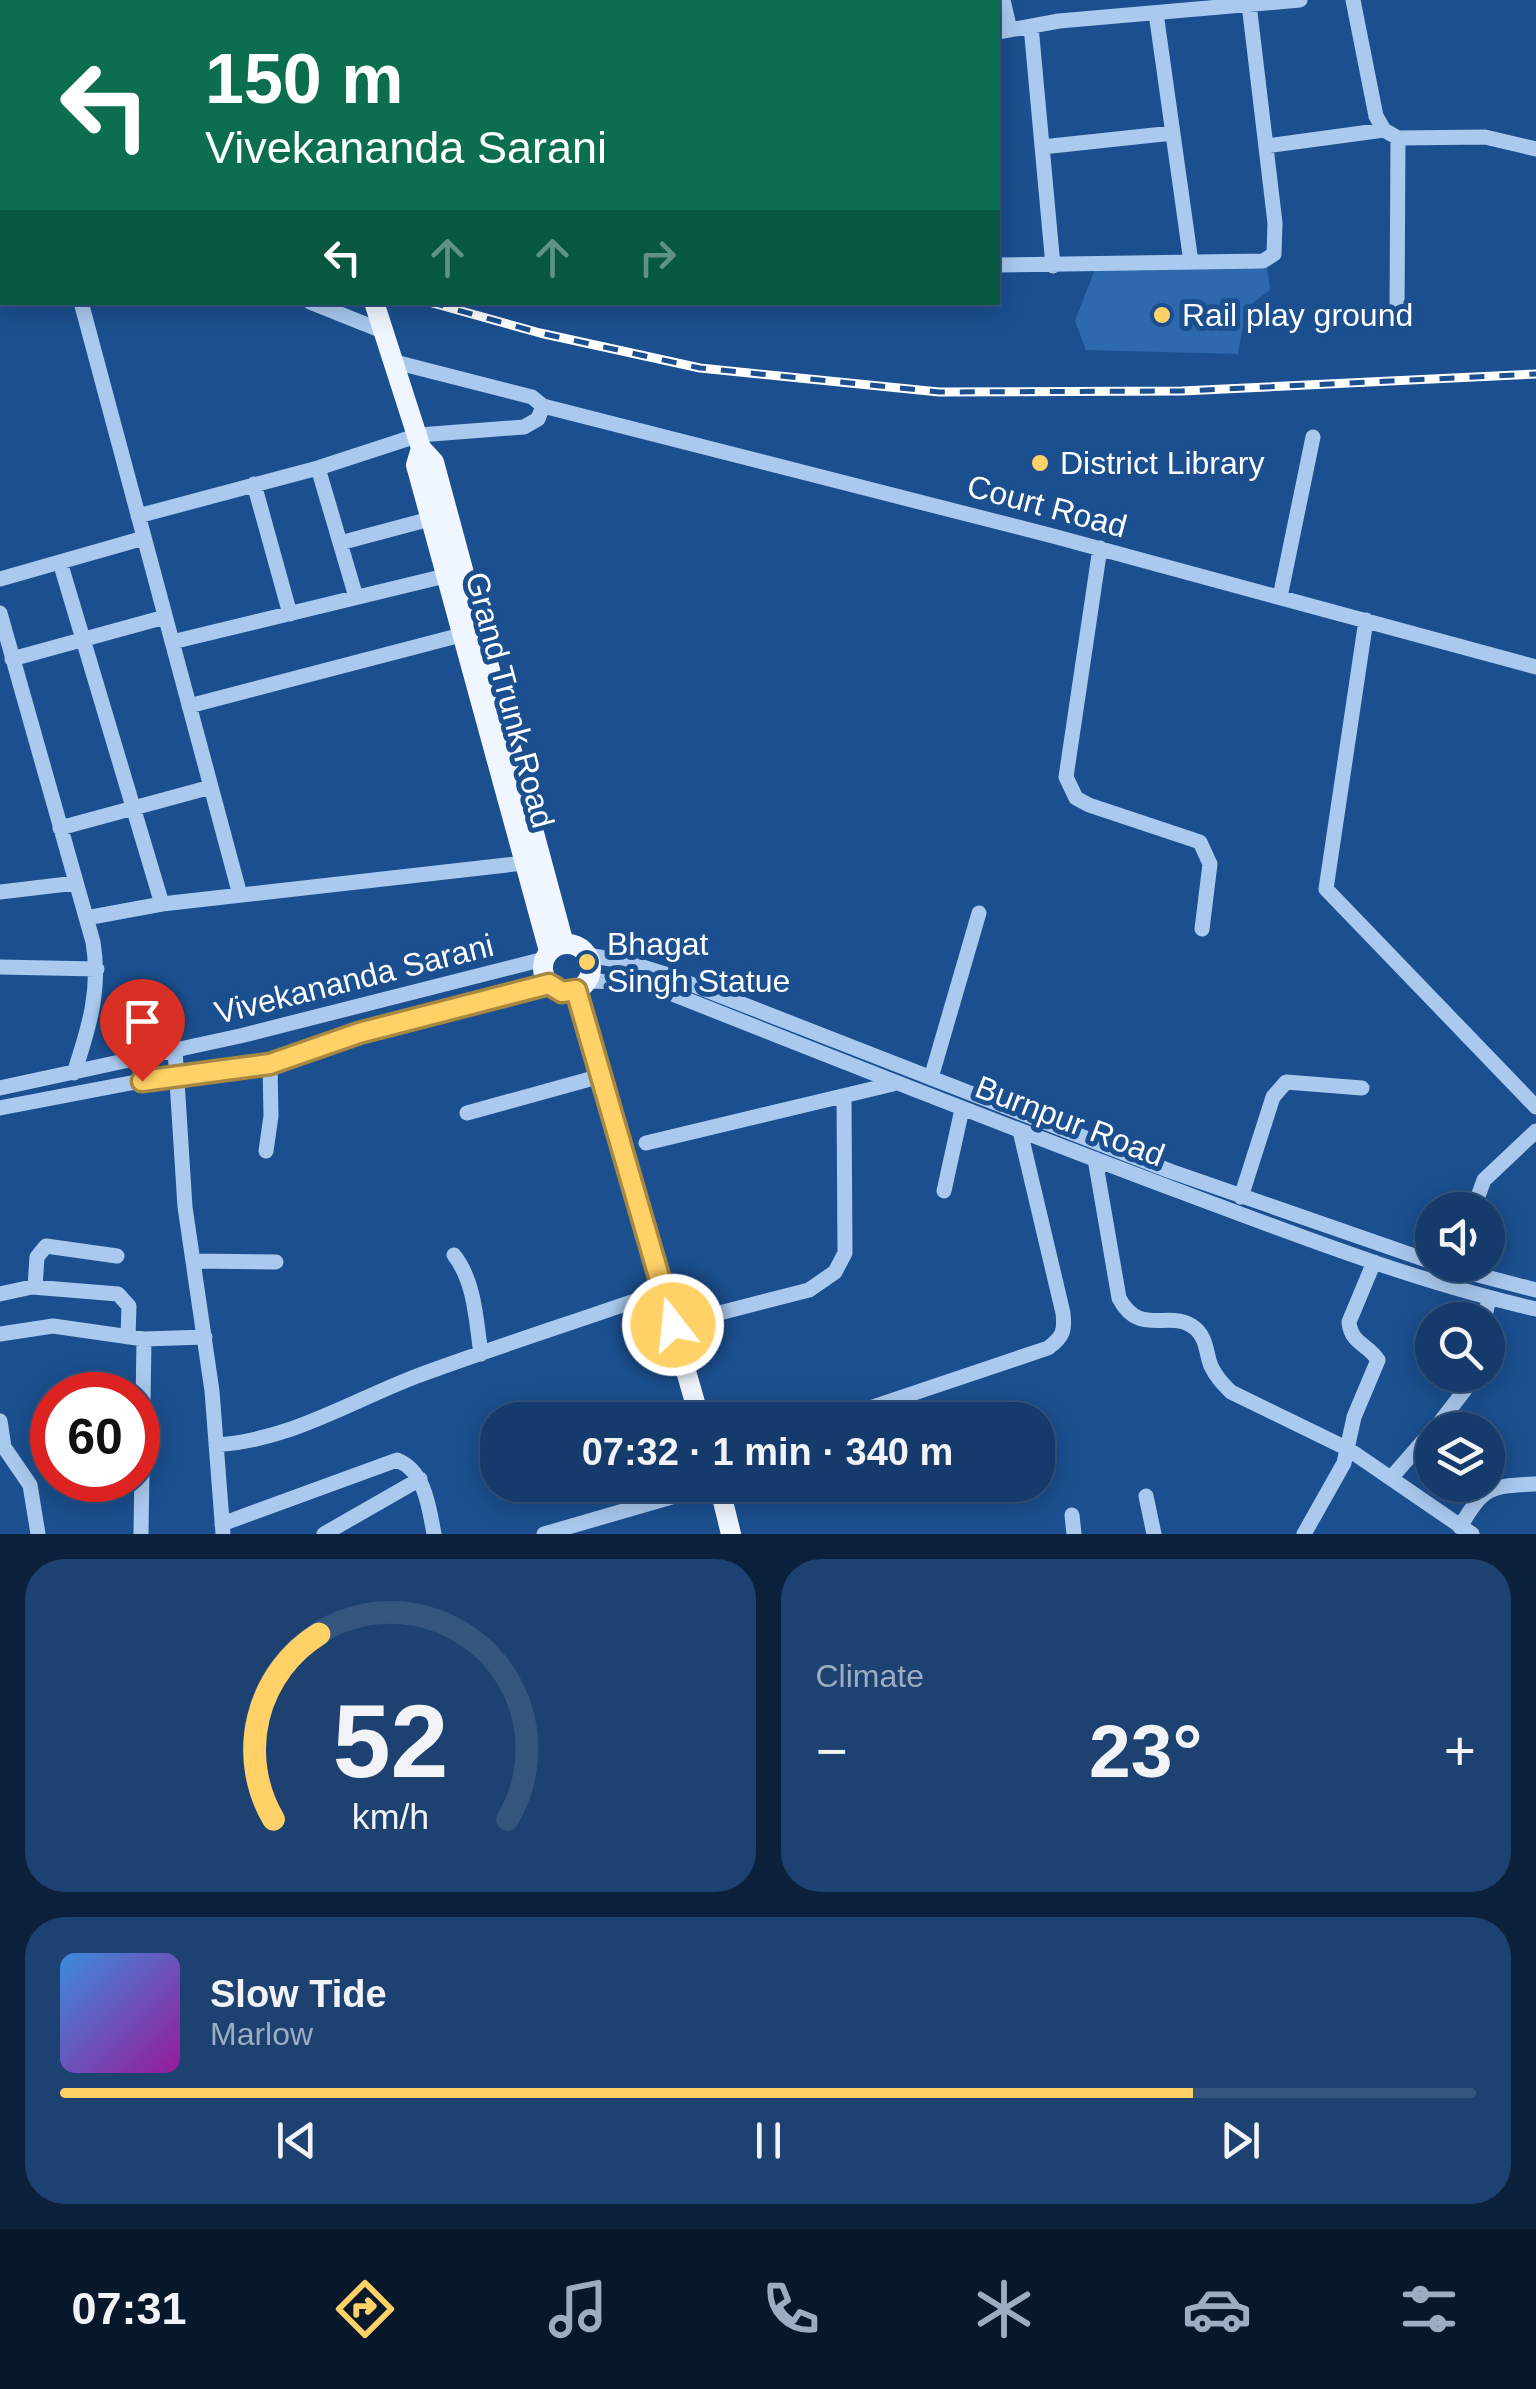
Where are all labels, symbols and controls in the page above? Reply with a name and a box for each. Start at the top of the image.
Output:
icon: left [40,40,170,170]
text: 150 m [205,40,403,118]
text: Vivekananda Sarani [205,122,607,173]
icon: left [315,230,370,285]
icon: ahead [420,230,475,285]
icon: ahead [525,230,580,285]
icon: right [630,230,685,285]
place label: Rail play ground [1182,297,1413,333]
marker: Rail play ground [1151,304,1173,326]
place label: District Library [1060,445,1264,481]
marker: District Library [1029,452,1051,474]
street label: Court Road [963,467,1131,545]
street label: Grand Trunk Road [459,568,561,832]
place label: Bhagat Singh Statue [607,926,790,999]
street label: Vivekananda Sarani [211,927,497,1031]
marker: Bhagat Singh Statue [576,951,598,973]
pin [100,979,185,1082]
icon: arrive [115,994,170,1049]
street label: Burnpur Road [971,1068,1169,1174]
map controls [1415,1192,1505,1502]
button: sound [1415,1192,1505,1282]
position arrow [621,1273,725,1377]
button: search [1415,1302,1505,1392]
speed limit sign: 60 [30,1372,160,1502]
button: layers [1415,1412,1505,1502]
text: 07:32 · 1 min · 340 m [582,1431,953,1473]
text: Climate [816,1658,924,1694]
text: 52 [332,1683,448,1799]
text: 23° [1089,1709,1202,1793]
text: − [816,1720,848,1782]
text: + [1444,1720,1476,1782]
text: km/h [352,1797,429,1837]
text: Slow Tide [210,1973,387,2015]
text: Marlow [210,2016,313,2052]
icon: previous [269,2113,324,2168]
icon: pause [741,2113,796,2168]
icon: next [1213,2113,1268,2168]
icon: directions [330,2274,400,2344]
icon: music [543,2274,613,2344]
icon: phone [756,2274,826,2344]
icon: climate [969,2274,1039,2344]
icon: car [1182,2274,1252,2344]
icon: filters [1394,2274,1464,2344]
text: 07:31 [71,2283,187,2334]

